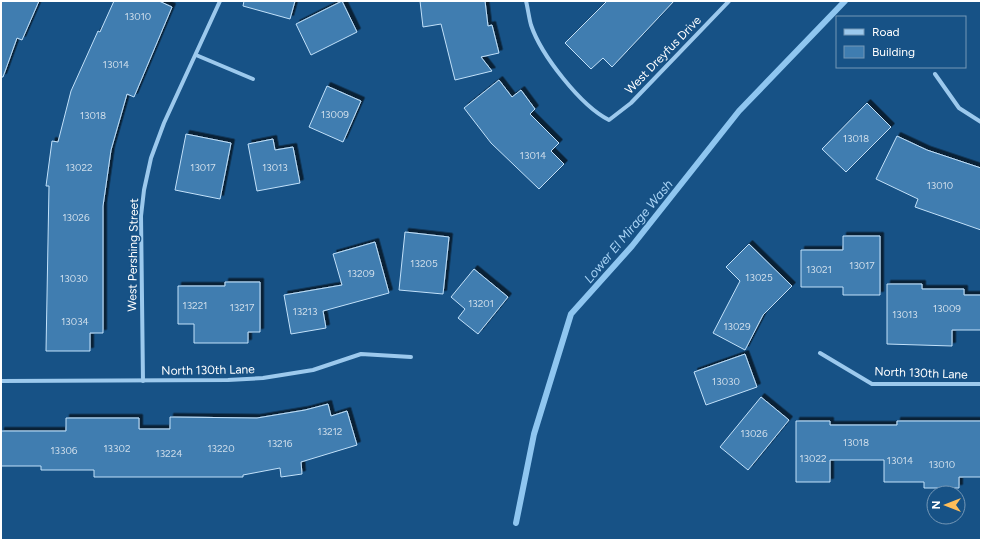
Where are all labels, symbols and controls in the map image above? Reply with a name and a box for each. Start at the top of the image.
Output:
house number: 13010 [125,10,151,23]
street label: West Dreyfus Drive [622,13,704,97]
legend [836,16,966,68]
text: Road [872,25,900,39]
text: Building [872,45,915,59]
house number: 13014 [103,58,129,71]
house number: 13009 [321,108,349,121]
house number: 13018 [80,109,106,122]
house number: 13018 [843,132,869,145]
house number: 13014 [520,149,546,162]
house number: 13022 [65,161,93,174]
house number: 13017 [190,161,216,174]
house number: 13013 [262,161,288,174]
water label: Lower El Mirage Wash [581,177,676,286]
house number: 13010 [927,179,953,192]
street label: West Pershing Street [125,198,141,312]
house number: 13026 [62,211,90,224]
house number: 13205 [410,257,438,270]
house number: 13017 [849,259,875,272]
house number: 13021 [806,263,832,276]
house number: 13209 [347,267,375,280]
house number: 13025 [745,271,773,284]
house number: 13030 [60,272,88,285]
house number: 13201 [468,297,494,310]
house number: 13221 [183,299,207,312]
house number: 13217 [230,301,255,314]
house number: 13009 [933,302,961,315]
house number: 13213 [293,305,317,318]
house number: 13013 [892,308,918,321]
house number: 13034 [61,315,89,328]
house number: 13029 [723,320,751,333]
street label: North 130th Lane [161,362,255,378]
street label: North 130th Lane [874,364,968,382]
house number: 13030 [712,375,740,388]
house number: 13212 [318,425,342,438]
house number: 13026 [740,427,768,440]
house number: 13018 [843,436,869,449]
house number: 13216 [268,437,293,450]
house number: 13302 [103,442,131,455]
house number: 13220 [207,442,235,455]
house number: 13306 [50,444,78,457]
house number: 13224 [156,447,182,460]
house number: 13022 [799,452,827,465]
house number: 13014 [887,454,913,467]
house number: 13010 [929,458,955,471]
north arrow [926,485,966,525]
text: N [930,501,943,509]

